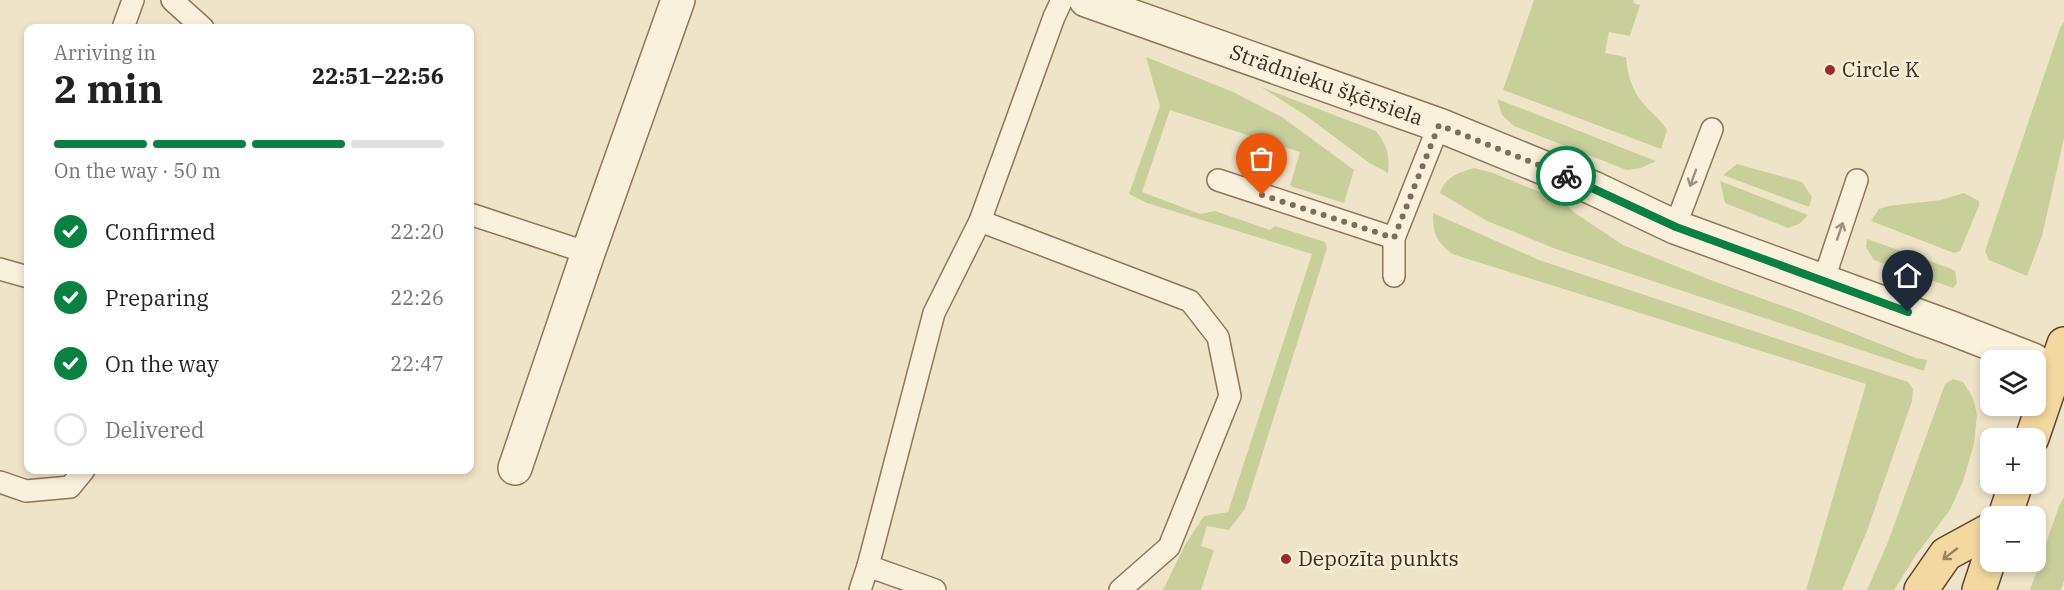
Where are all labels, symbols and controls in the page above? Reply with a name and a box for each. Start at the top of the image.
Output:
street label: Strādnieku šķērsiela [1226,37,1427,131]
text: Arriving in [54,39,156,66]
place label: Circle K [1842,55,1920,83]
text: 22:51–22:56 [312,61,444,90]
text: 2 min [54,63,163,114]
marker: Circle K [1823,63,1837,77]
pin [1236,133,1287,195]
icon: bag [1245,142,1278,175]
courier [1536,146,1596,206]
text: On the way · 50 m [54,157,221,184]
icon: bike [1550,160,1583,193]
one-way arrow [1687,168,1698,187]
icon: check [54,215,87,248]
text: Confirmed [105,217,216,246]
text: 22:20 [390,218,444,245]
one-way arrow [1836,222,1847,241]
pin [1882,250,1933,312]
icon: home [1891,259,1924,292]
icon: check [54,281,87,314]
text: Preparing [105,283,209,312]
text: 22:26 [390,284,444,311]
icon: check [54,347,87,380]
text: On the way [105,349,219,378]
text: 22:47 [390,350,444,377]
map controls [1980,350,2046,572]
button: layers [1980,350,2046,416]
text: Delivered [105,415,204,444]
button: + [1980,428,2046,494]
button: − [1980,506,2046,572]
place label: Depozīta punkts [1298,544,1459,572]
one-way arrow [1942,547,1958,560]
marker: Depozīta punkts [1279,552,1293,566]

